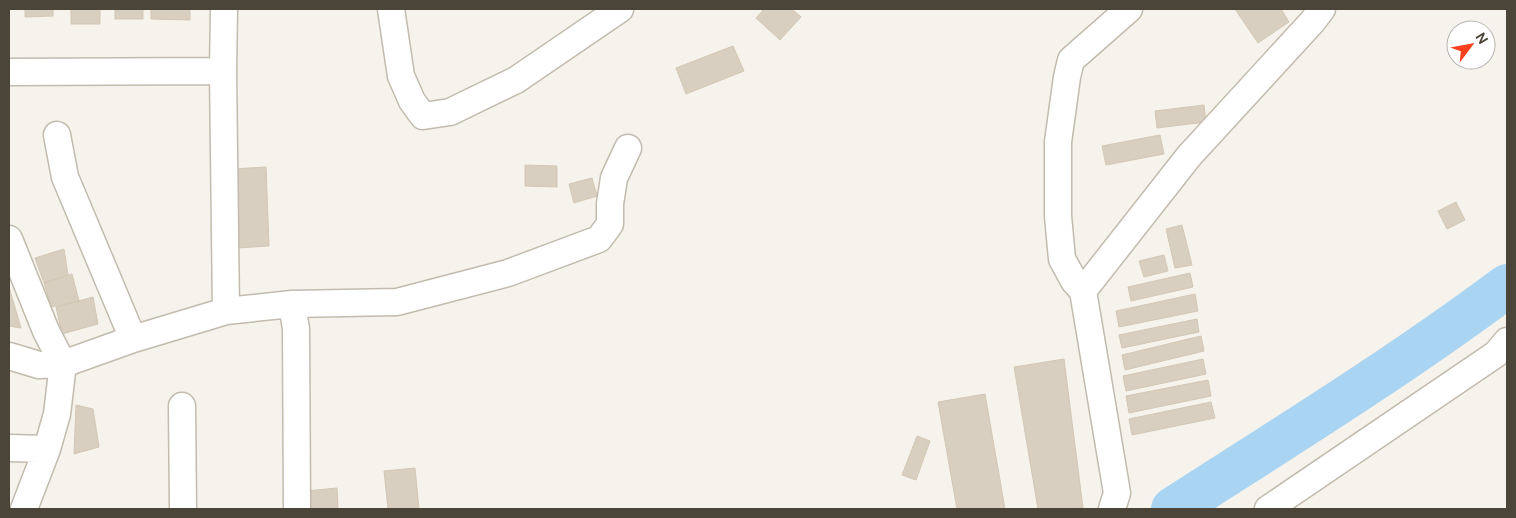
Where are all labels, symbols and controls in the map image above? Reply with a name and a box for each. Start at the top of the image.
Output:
north arrow [1446,20,1496,70]
text: N [1472,29,1492,47]

